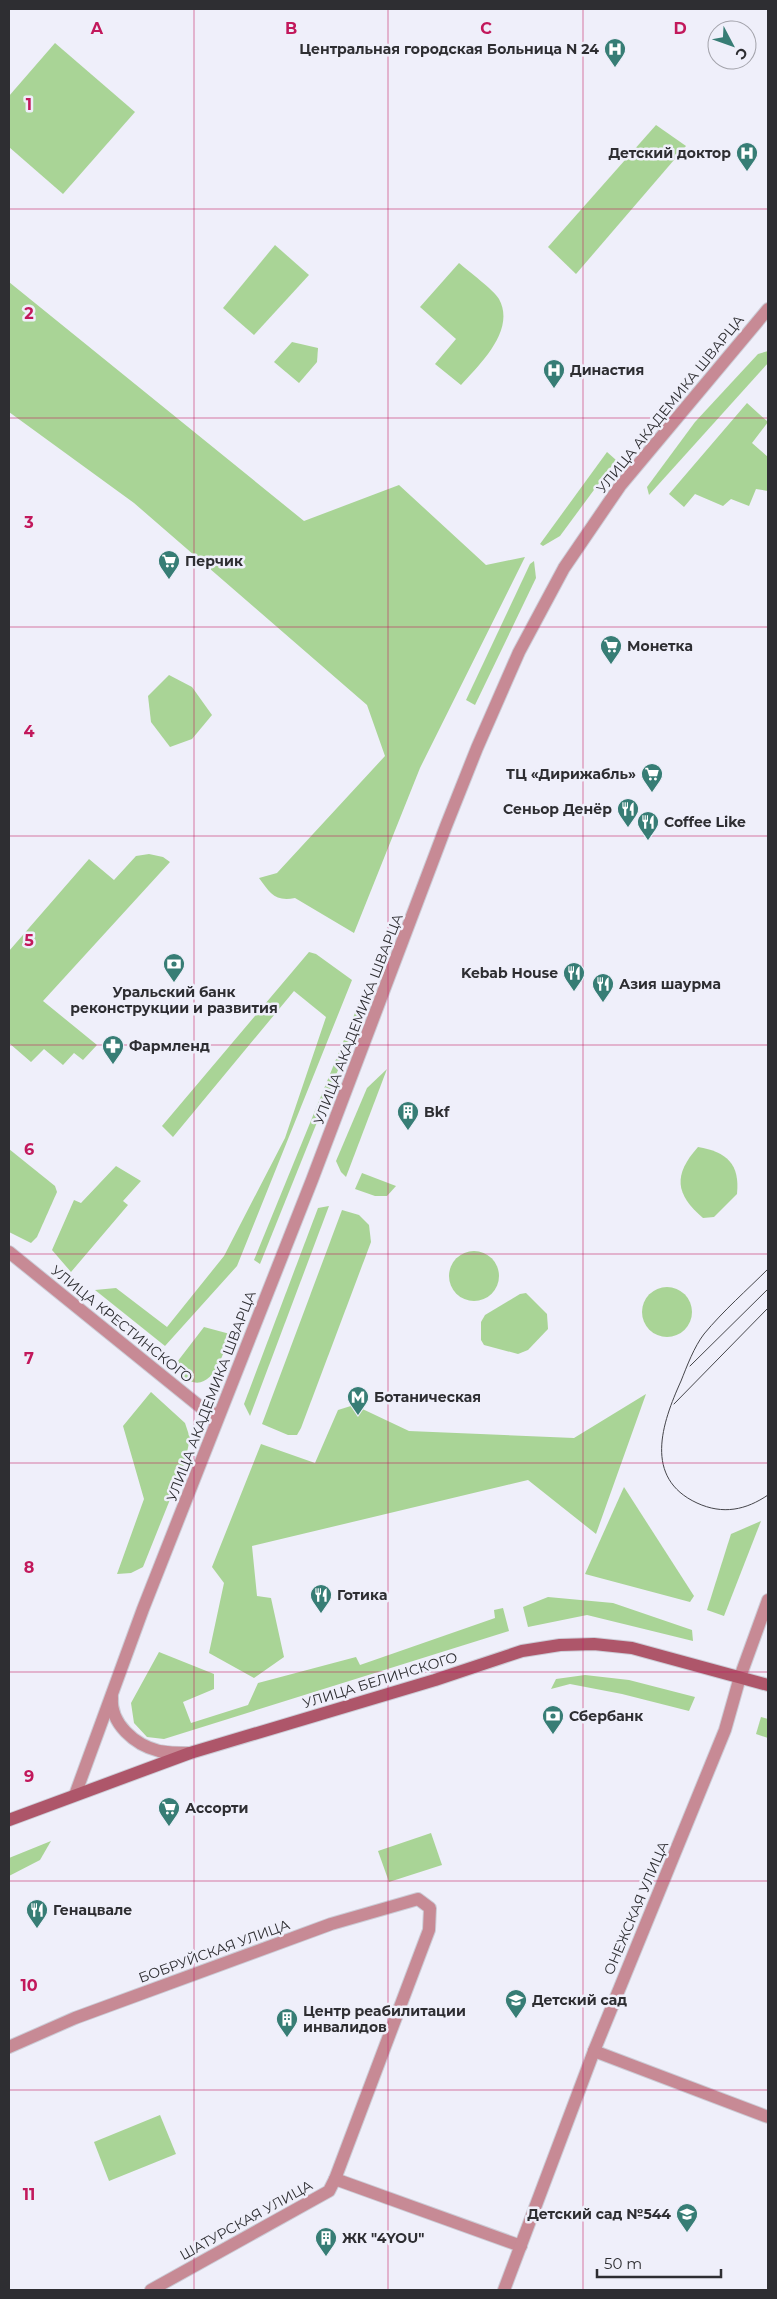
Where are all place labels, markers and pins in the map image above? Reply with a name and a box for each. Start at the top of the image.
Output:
hospital icon: Центральная городская Больница N 24 [603,37,627,68]
place label: Центральная городская Больница N 24 [299,40,599,58]
hospital icon: Детский доктор [735,141,759,172]
place label: Детский доктор [608,144,731,162]
hospital icon: Династия [542,358,566,389]
place label: Династия [570,361,644,379]
supermarket icon: Перчик [157,549,181,580]
place label: Перчик [185,552,243,570]
supermarket icon: Монетка [599,634,623,665]
place label: Монетка [627,637,693,655]
supermarket icon: ТЦ «Дирижабль» [640,762,664,793]
place label: ТЦ «Дирижабль» [506,765,636,783]
restaurant icon: Сеньор Денёр [616,797,640,828]
place label: Сеньор Денёр [503,800,612,818]
restaurant icon: Coffee Like [636,810,660,841]
place label: Coffee Like [664,813,746,831]
bank icon: Уральский банк реконструкции и развития [162,952,186,983]
restaurant icon: Kebab House [562,961,586,992]
place label: Kebab House [461,964,558,982]
restaurant icon: Азия шаурма [591,972,615,1003]
place label: Азия шаурма [619,975,721,993]
place label: Уральский банк реконструкции и развития [70,983,278,1017]
pharmacy icon: Фармленд [101,1034,125,1065]
place label: Фармленд [129,1037,210,1055]
building icon: Bkf [396,1100,420,1131]
place label: Bkf [424,1103,450,1121]
metro station icon: Ботаническая [346,1385,370,1416]
place label: Ботаническая [374,1388,481,1406]
restaurant icon: Готика [309,1583,333,1614]
place label: Готика [337,1586,387,1604]
bank icon: Сбербанк [541,1704,565,1735]
place label: Сбербанк [569,1707,643,1725]
supermarket icon: Ассорти [157,1796,181,1827]
place label: Ассорти [185,1799,249,1817]
restaurant icon: Генацвале [25,1898,49,1929]
place label: Генацвале [53,1901,132,1919]
school or university icon: Детский сад [504,1988,528,2019]
place label: Детский сад [532,1991,627,2009]
place label: Центр реабилитации инвалидов [303,2002,466,2036]
building icon: Центр реабилитации инвалидов [275,2007,299,2038]
school or university icon: Детский сад №544 [675,2202,699,2233]
place label: Детский сад №544 [527,2205,671,2223]
building icon: ЖК "4YOU" [314,2226,338,2257]
place label: ЖК "4YOU" [342,2229,424,2247]

